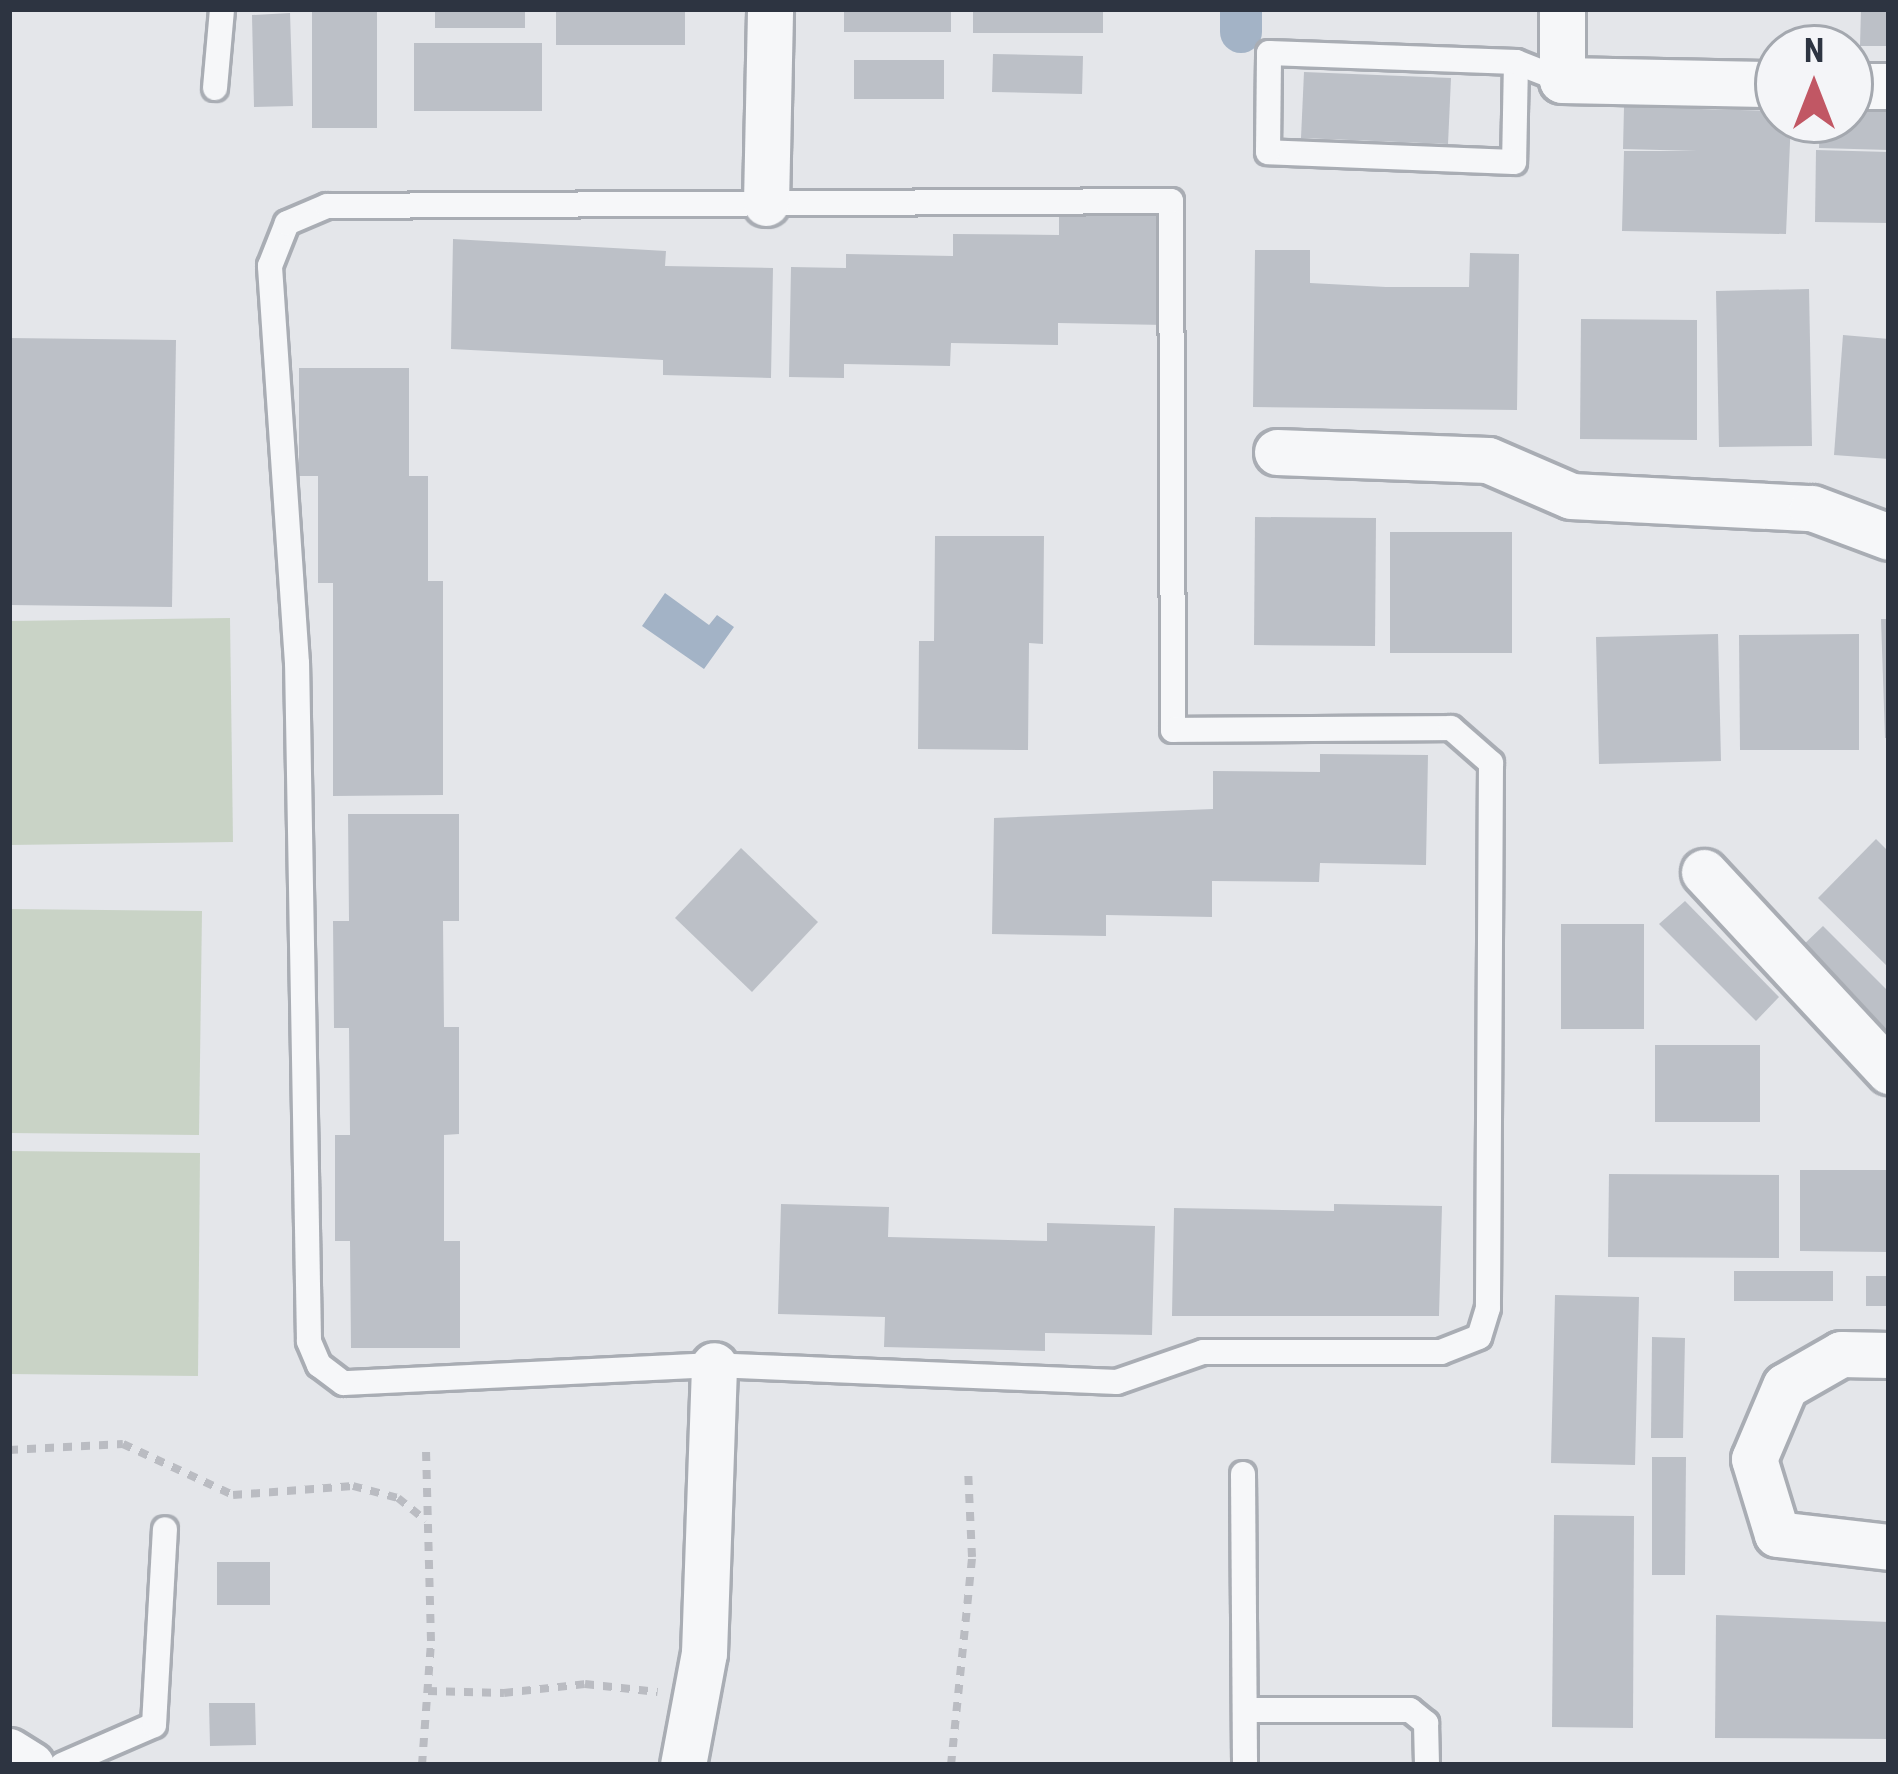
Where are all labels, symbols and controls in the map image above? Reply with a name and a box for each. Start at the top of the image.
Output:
north arrow [1754,24,1874,144]
text: N [1804,31,1824,70]

